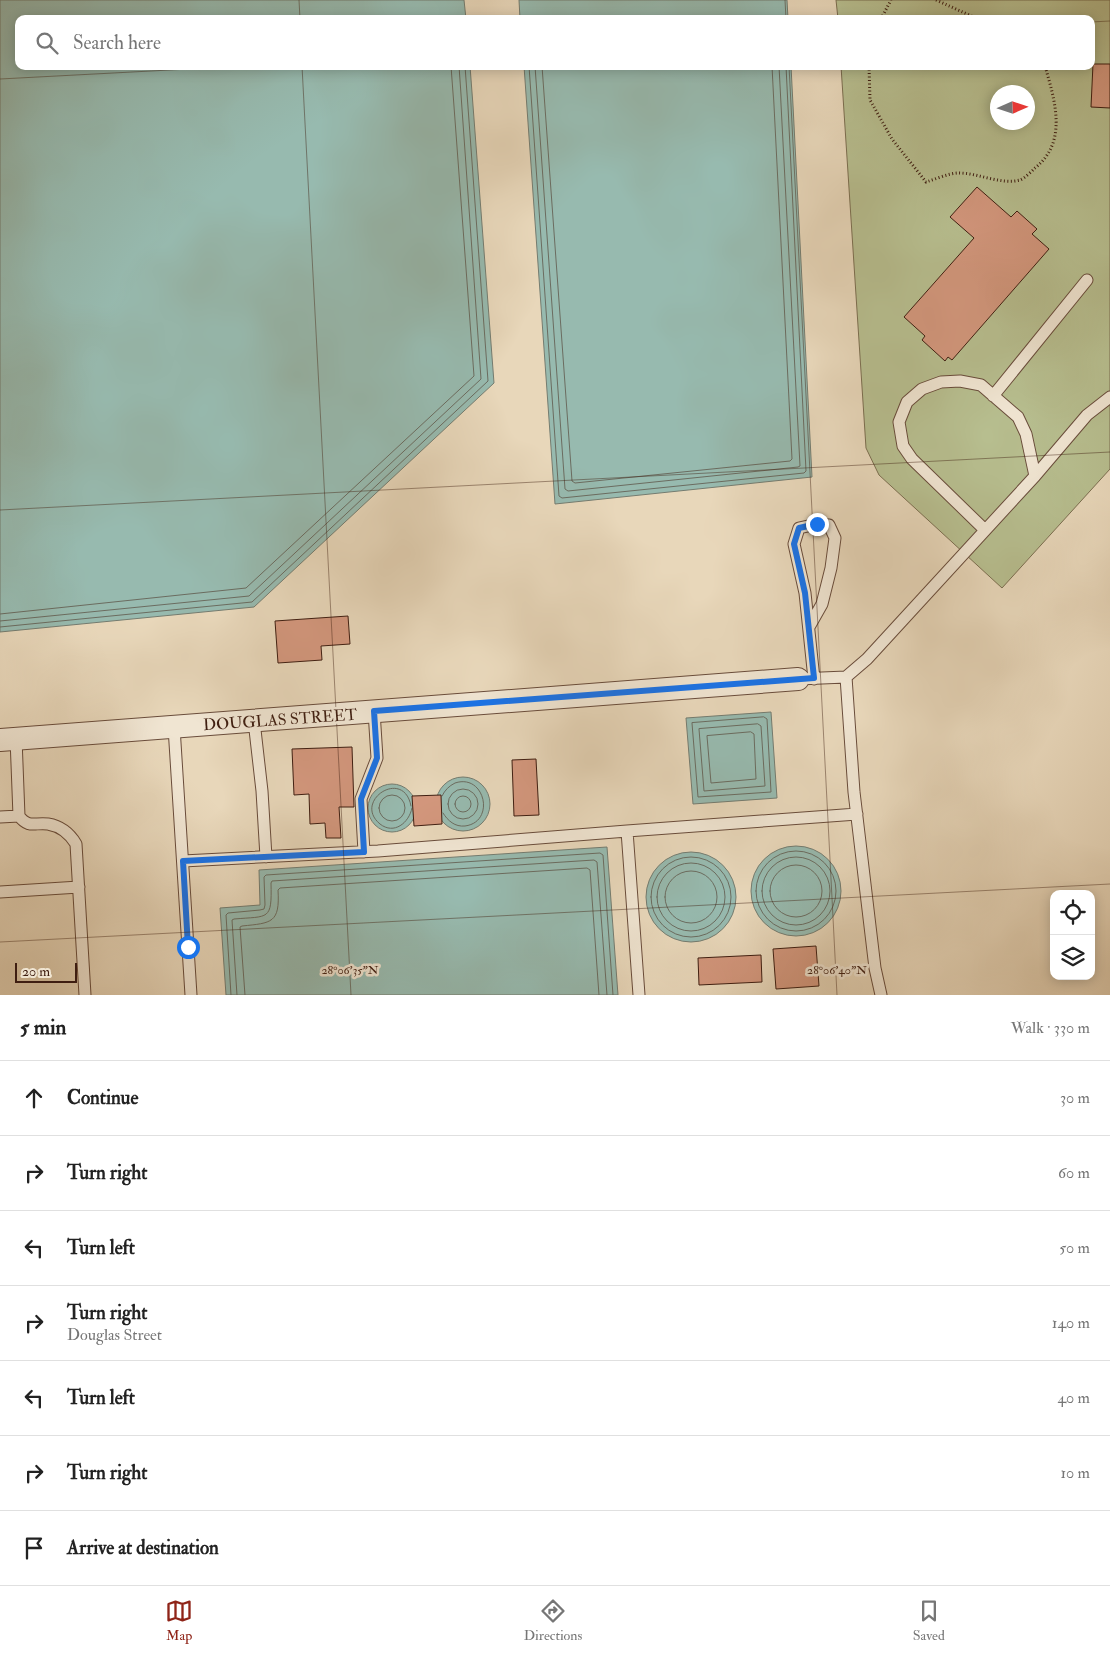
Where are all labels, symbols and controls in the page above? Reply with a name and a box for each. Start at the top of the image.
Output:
search box [15,15,1095,70]
icon: search [33,29,61,57]
text: Search here [73,31,161,55]
north arrow [990,85,1035,130]
route end [806,513,829,536]
street label: DOUGLAS STREET [202,705,358,735]
map controls [1050,890,1095,980]
button: locate [1050,890,1095,935]
button: layers [1050,935,1095,980]
route start [177,936,200,959]
scale bar [15,960,78,983]
text: 20 m [22,963,50,980]
text: 28°06'35"N [321,963,379,978]
text: 28°06'40"N [807,963,867,978]
text: 5 min [20,1014,66,1041]
text: Walk · 330 m [1011,1018,1090,1038]
icon: ahead [20,1084,48,1112]
text: Continue [67,1086,138,1110]
text: 30 m [1060,1088,1090,1108]
icon: right [20,1159,48,1187]
text: Turn right [67,1161,147,1185]
text: 60 m [1058,1163,1090,1183]
icon: left [20,1234,48,1262]
text: Turn left [67,1236,135,1260]
text: 50 m [1059,1238,1090,1258]
text: Turn right [67,1301,147,1325]
icon: right [20,1309,48,1337]
text: 140 m [1052,1313,1090,1333]
text: Douglas Street [67,1325,162,1345]
icon: left [20,1384,48,1412]
text: Turn left [67,1386,135,1410]
text: 40 m [1057,1388,1090,1408]
icon: right [20,1459,48,1487]
text: Turn right [67,1461,147,1485]
text: 10 m [1060,1463,1090,1483]
icon: arrive [20,1534,48,1562]
text: Arrive at destination [67,1536,219,1560]
tab: Map [165,1597,193,1644]
tab: Directions [524,1597,582,1644]
tab: Saved [913,1597,945,1644]

